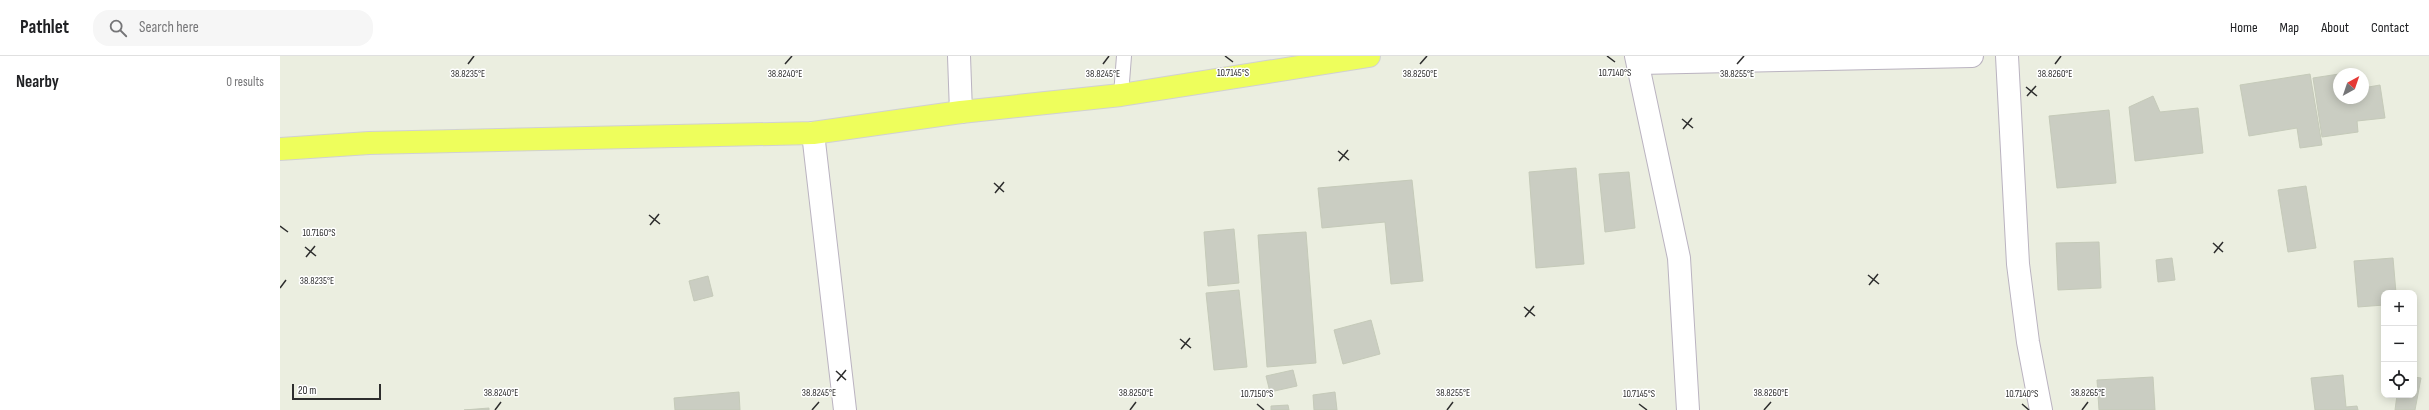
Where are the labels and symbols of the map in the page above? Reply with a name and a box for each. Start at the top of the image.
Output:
text: 10.7145°S [1217,67,1249,79]
text: 10.7140°S [1599,67,1631,79]
text: 38.8235°E [451,68,485,80]
text: 38.8240°E [768,68,802,80]
text: 38.8245°E [1086,68,1120,80]
text: 38.8250°E [1403,68,1437,80]
text: 38.8255°E [1720,68,1754,80]
text: 38.8260°E [2038,68,2072,80]
north arrow [2333,68,2369,104]
text: 10.7160°S [303,227,335,239]
text: 38.8235°E [300,275,334,287]
scale bar [292,382,381,401]
text: 38.8240°E [484,387,518,399]
text: 38.8245°E [802,387,836,399]
text: 38.8250°E [1119,387,1153,399]
text: 38.8255°E [1436,387,1470,399]
text: 38.8260°E [1754,387,1788,399]
text: 38.8265°E [2071,387,2105,399]
text: 10.7150°S [1241,388,1273,400]
text: 10.7145°S [1623,388,1655,400]
text: 10.7140°S [2006,388,2038,400]

